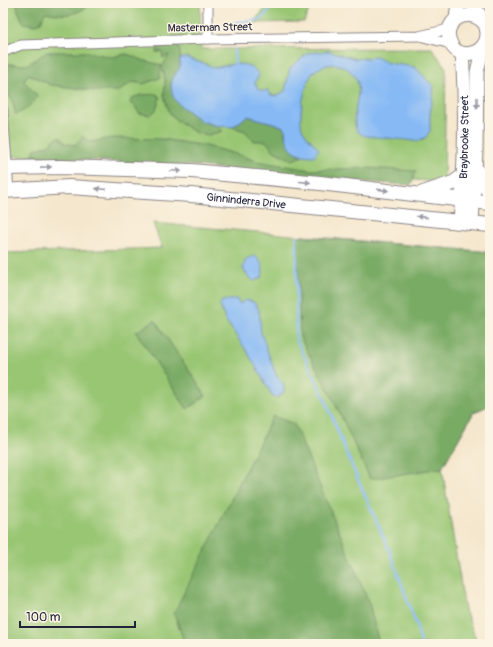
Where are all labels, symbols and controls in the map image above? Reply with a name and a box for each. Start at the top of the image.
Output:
street label: Masterman Street [168,20,253,35]
street label: Braybrooke Street [457,95,471,179]
one-way arrow [474,97,480,110]
one-way arrow [40,164,53,170]
one-way arrow [170,167,182,174]
one-way arrow [299,178,311,185]
one-way arrow [95,186,107,193]
one-way arrow [377,187,389,194]
street label: Ginninderra Drive [206,191,287,212]
one-way arrow [415,214,428,221]
scale bar [20,603,135,629]
text: 100 m [26,610,61,625]

